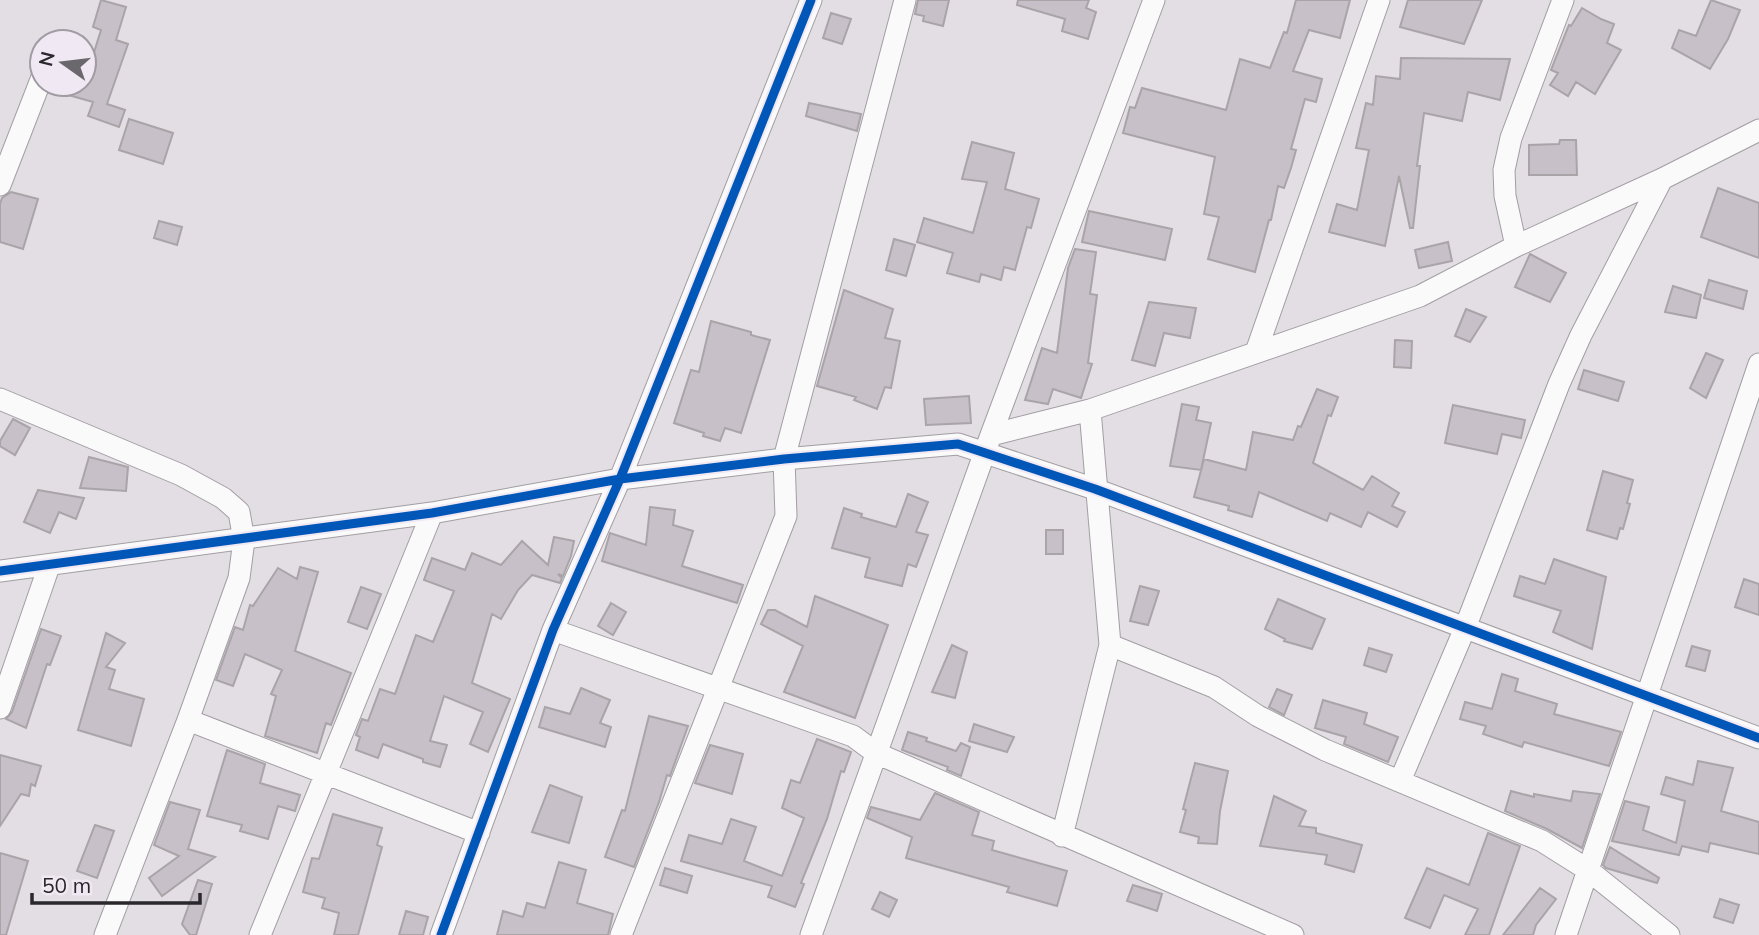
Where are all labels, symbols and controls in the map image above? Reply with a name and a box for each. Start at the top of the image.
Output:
north arrow [28,28,98,98]
text: N [33,49,60,69]
scale bar [32,862,200,906]
text: 50 m [42,872,91,898]

